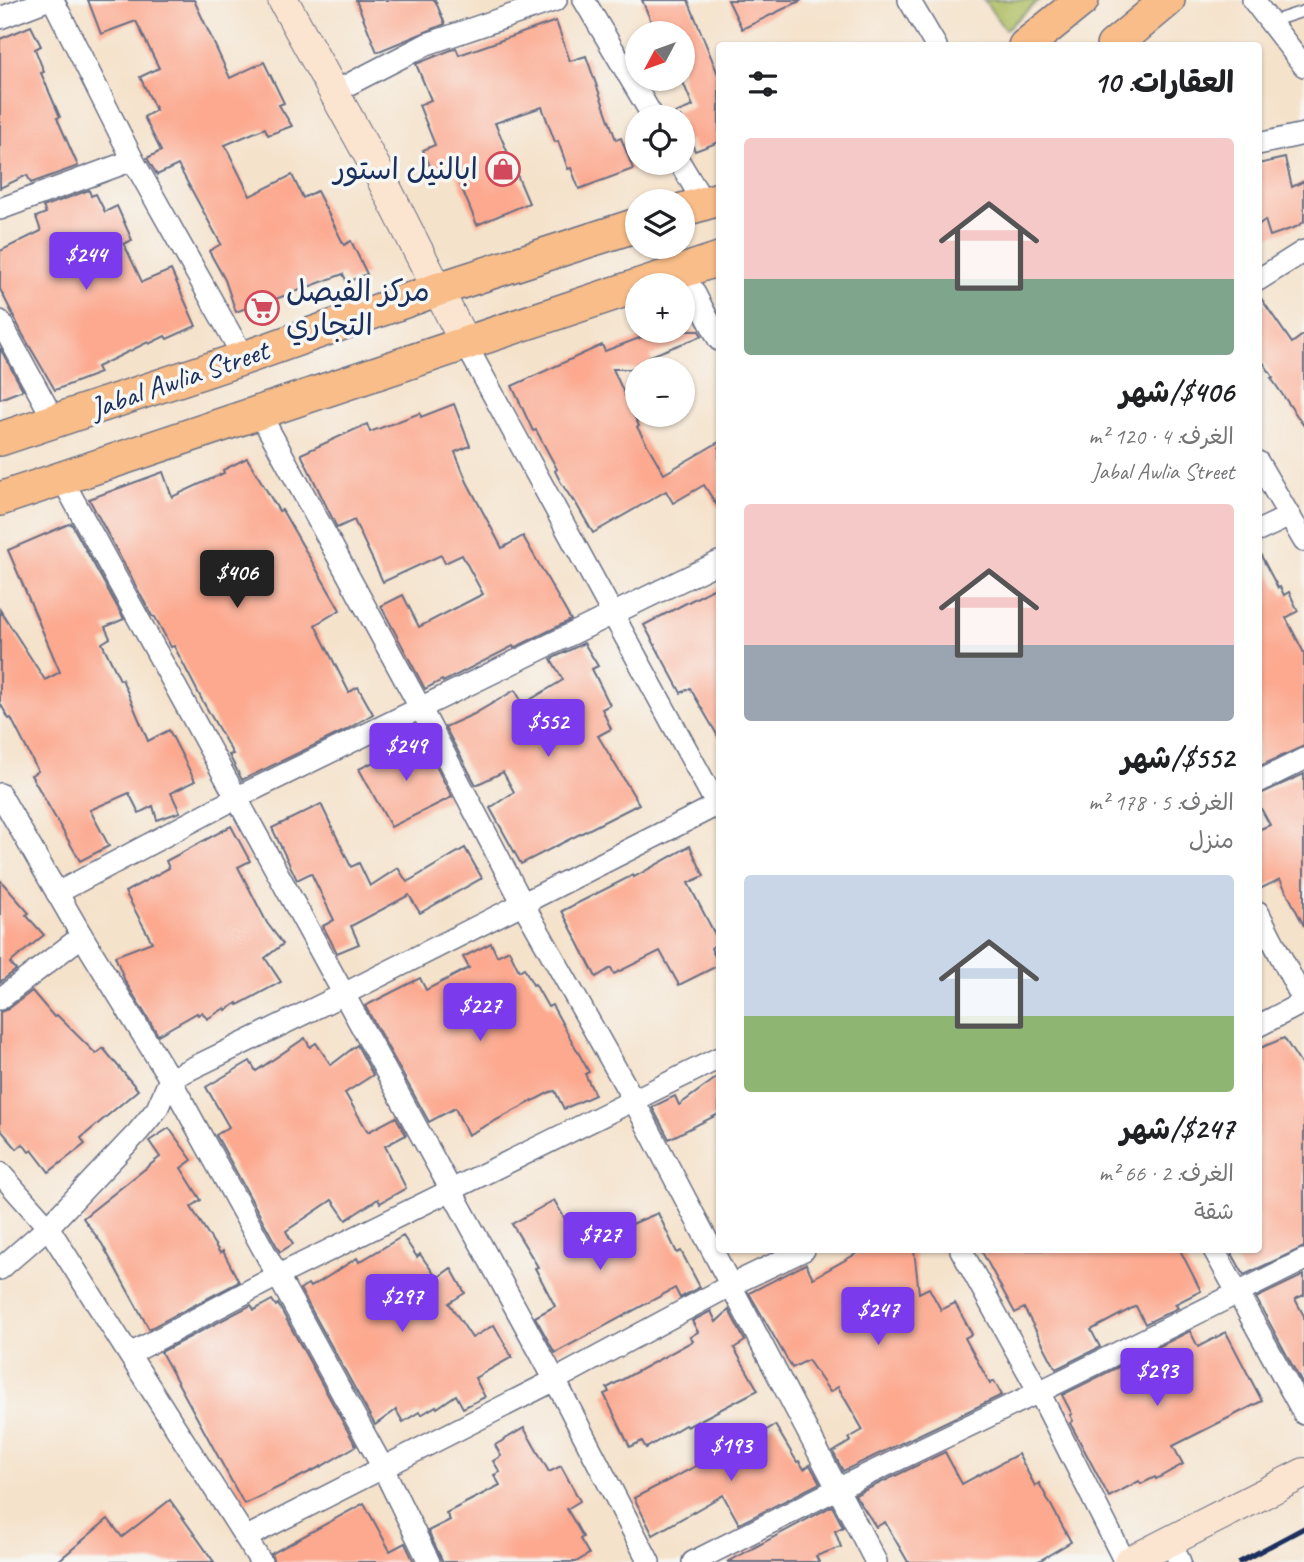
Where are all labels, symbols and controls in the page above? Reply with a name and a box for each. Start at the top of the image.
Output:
north arrow [625,21,695,91]
map controls [625,21,695,427]
text: العقارات: 10 [1093,63,1234,101]
icon: filters [744,65,782,103]
button: locate [625,105,695,175]
place label: ابالنيل استور [331,150,478,188]
shop icon: ابالنيل استور [484,150,522,188]
icon: home [926,183,1052,309]
button: layers [625,189,695,259]
pin: $244 [45,232,127,292]
text: $244 [65,240,107,269]
place label: مركز الفيصل التجاري [286,272,430,346]
button: + [625,273,695,343]
supermarket icon: مركز الفيصل التجاري [243,289,281,327]
street label: Jabal Awlia Street [83,330,276,428]
button: − [625,357,695,427]
text: $406/شهر [1120,373,1234,411]
text: الغرف: 4 · 120 m² [1088,422,1234,451]
text: Jabal Awlia Street [1092,457,1234,486]
pin: $406 [196,550,278,610]
icon: home [926,550,1052,676]
text: $406 [216,558,258,587]
pin: $552 [507,700,589,759]
text: $552 [528,707,568,736]
pin: $249 [365,724,447,783]
text: $249 [385,731,427,760]
text: $552/شهر [1121,739,1234,777]
text: الغرف: 5 · 178 m² [1088,788,1234,817]
text: منزل [1189,826,1234,855]
icon: home [926,921,1052,1047]
pin: $227 [439,984,521,1043]
text: $227 [459,991,501,1020]
text: $247/شهر [1120,1110,1234,1148]
text: الغرف: 2 · 66 m² [1099,1159,1234,1188]
text: شقة [1194,1197,1234,1226]
pin: $727 [559,1212,641,1272]
text: $727 [579,1220,621,1249]
pin: $297 [361,1274,443,1334]
text: $297 [381,1282,423,1311]
pin: $247 [837,1288,919,1347]
text: $247 [857,1295,899,1324]
pin: $293 [1116,1348,1198,1408]
text: $293 [1136,1356,1178,1385]
pin: $193 [690,1424,772,1483]
text: $193 [710,1431,752,1460]

